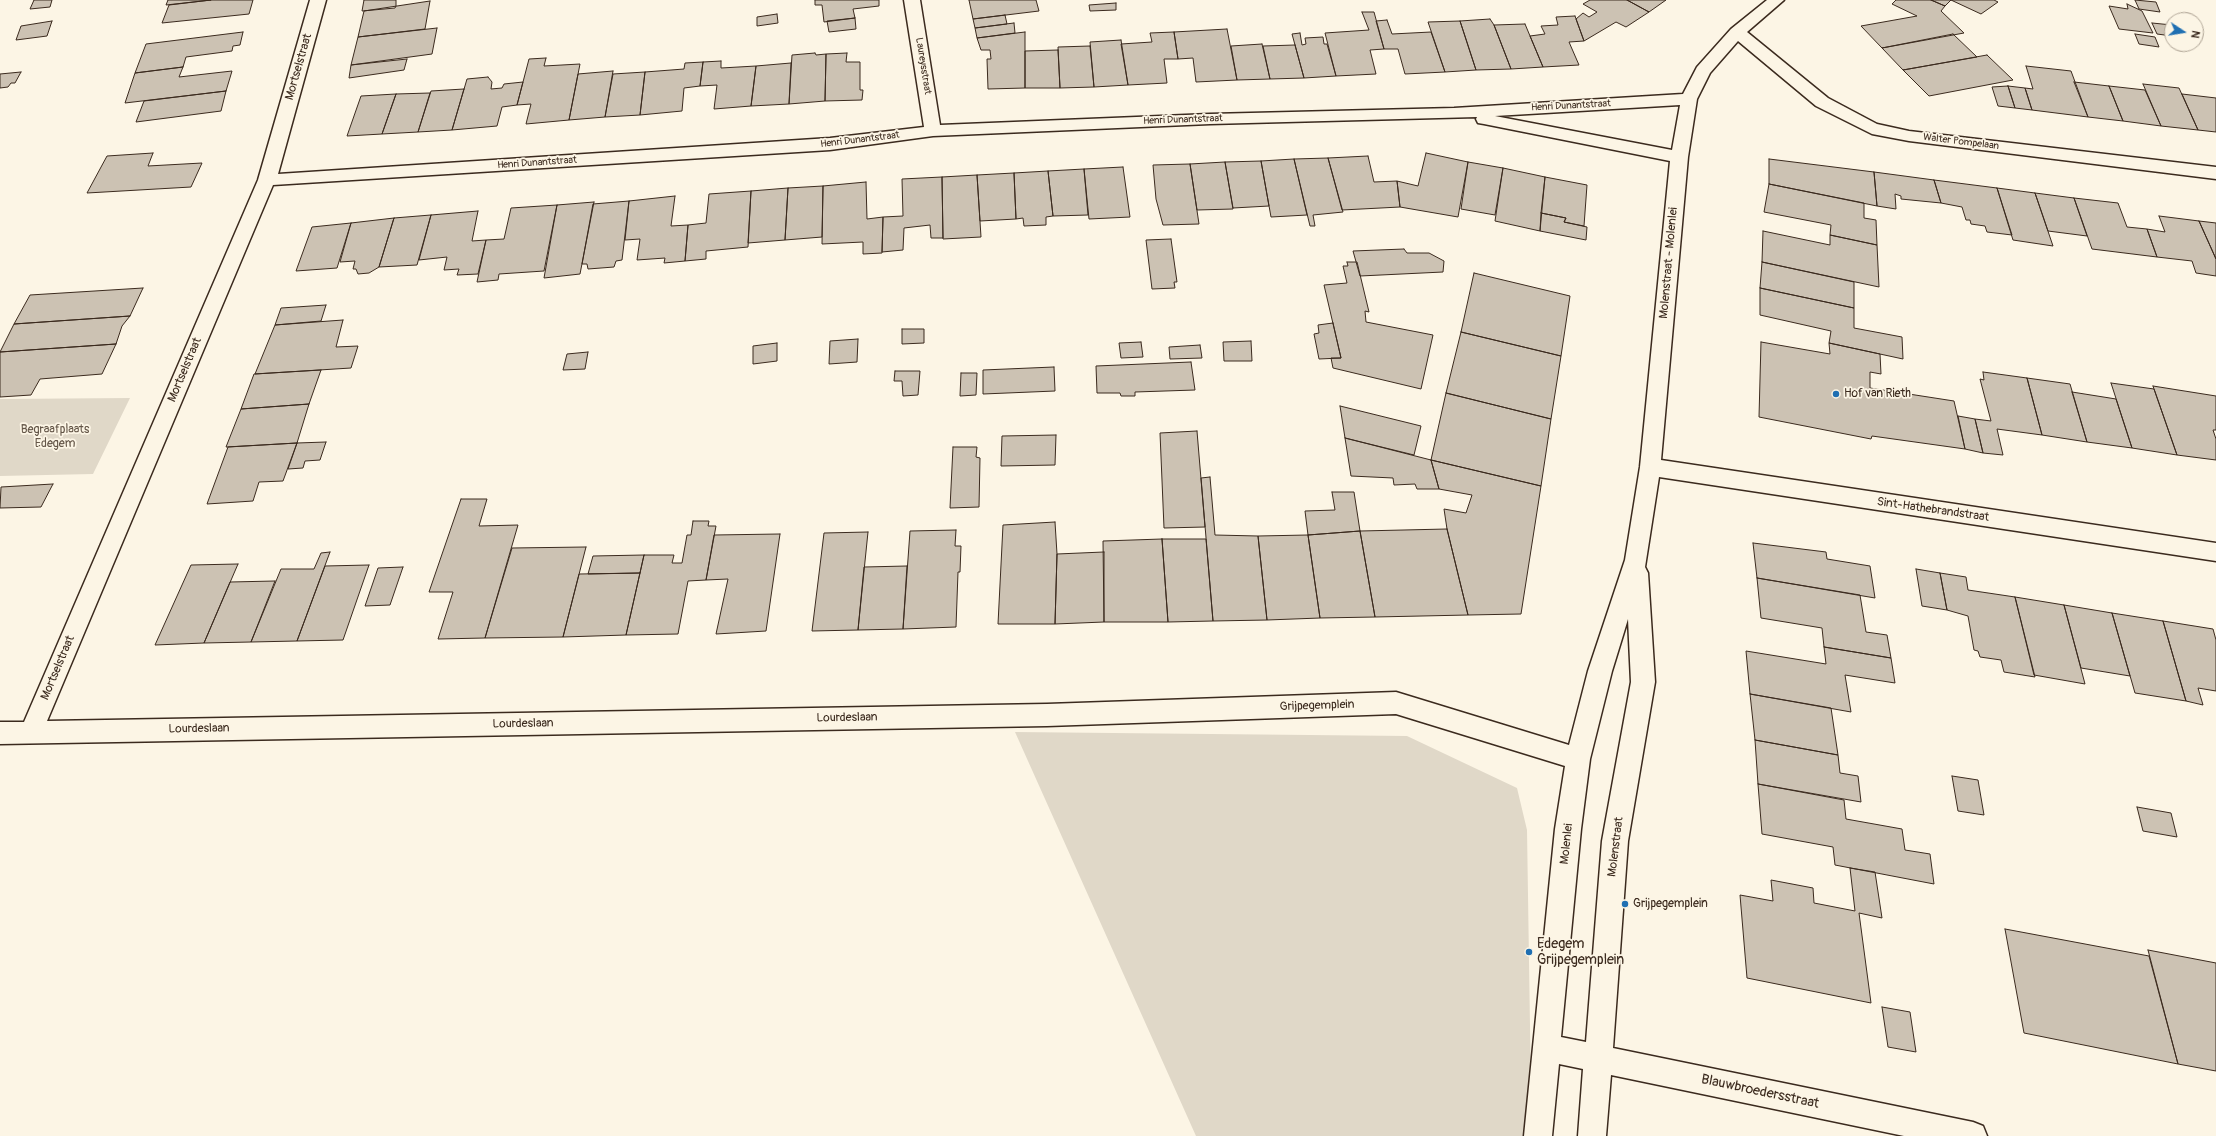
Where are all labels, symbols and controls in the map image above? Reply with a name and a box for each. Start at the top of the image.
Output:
north arrow [2164,12,2204,52]
text: N [2188,29,2202,39]
street label: Mortselstraat [283,32,315,102]
street label: Laureysstraat [913,37,933,95]
street label: Henri Dunantstraat [1531,98,1611,114]
street label: Henri Dunantstraat [1143,113,1223,127]
street label: Henri Dunantstraat [820,129,900,151]
street label: Walter Pompelaan [1922,131,2000,153]
street label: Henri Dunantstraat [497,154,577,172]
street label: Molenstraat - Molenlei [1657,207,1681,319]
street label: Mortselstraat [165,336,205,404]
place label: Hof van Rieth [1844,387,1911,401]
marker: Hof van Rieth [1831,389,1841,399]
park label: Begraafplaats Edegem [21,423,89,451]
street label: Sint-Hathebrandstraat [1876,495,1990,525]
street label: Mortselstraat [38,634,78,702]
street label: Grijpegemplein [1279,698,1355,714]
street label: Lourdeslaan [816,710,878,726]
street label: Lourdeslaan [492,716,554,732]
street label: Lourdeslaan [168,721,230,737]
street label: Molenstraat [1605,816,1627,878]
street label: Molenlei [1558,823,1576,865]
place label: Grijpegemplein [1633,897,1708,911]
marker: Grijpegemplein [1620,899,1630,909]
place label: Edegem Grijpegemplein [1537,936,1624,968]
marker: Edegem Grijpegemplein [1524,947,1534,957]
street label: Blauwbroedersstraat [1699,1071,1821,1113]

